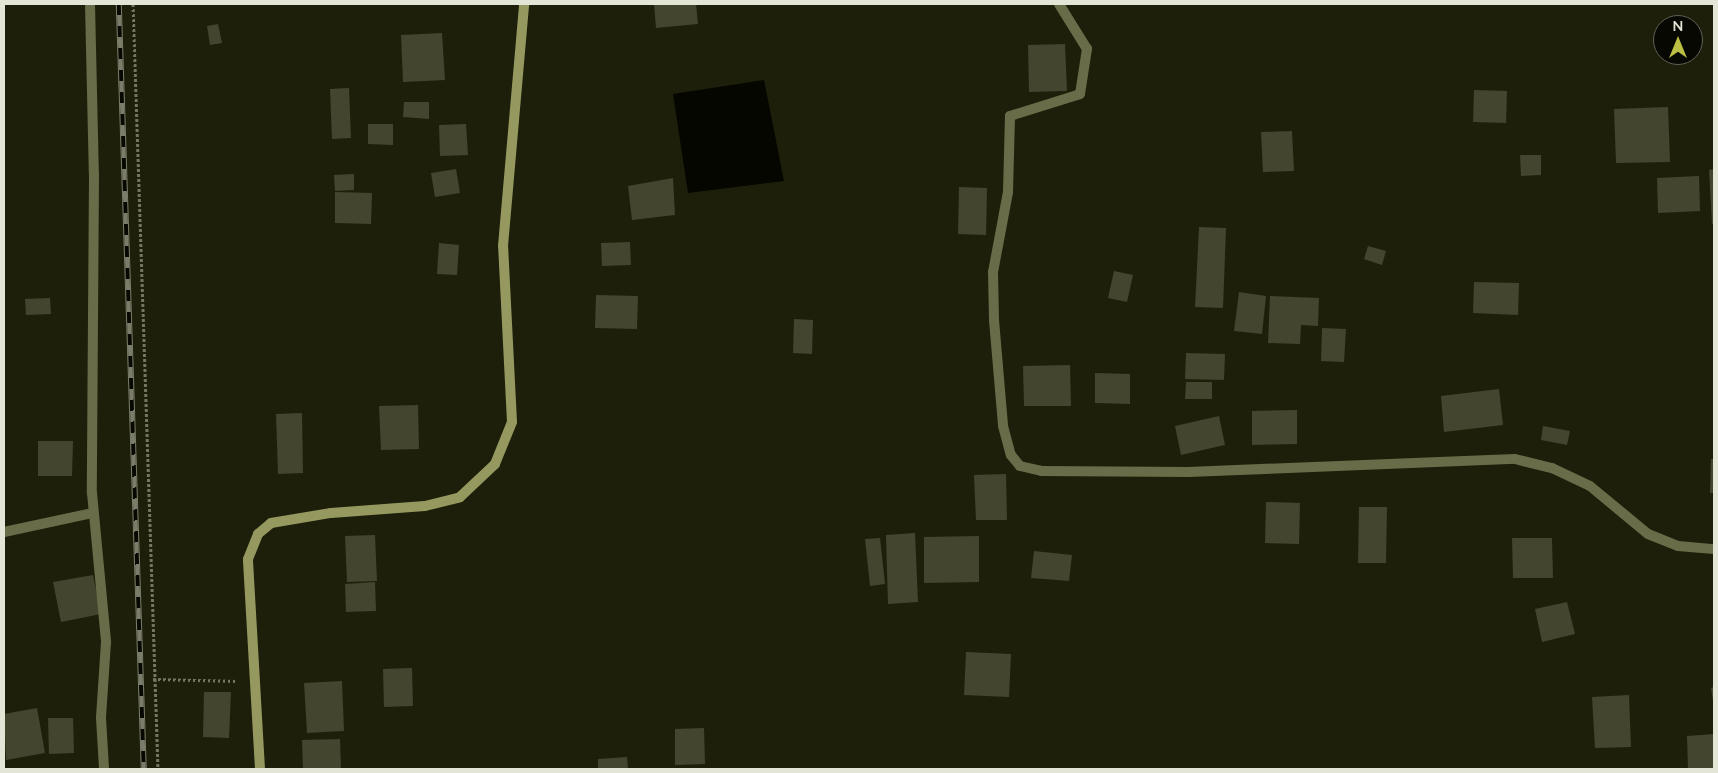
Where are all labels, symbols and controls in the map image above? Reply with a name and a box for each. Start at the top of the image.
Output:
north arrow [1653,15,1703,65]
text: N [1673,17,1683,34]

